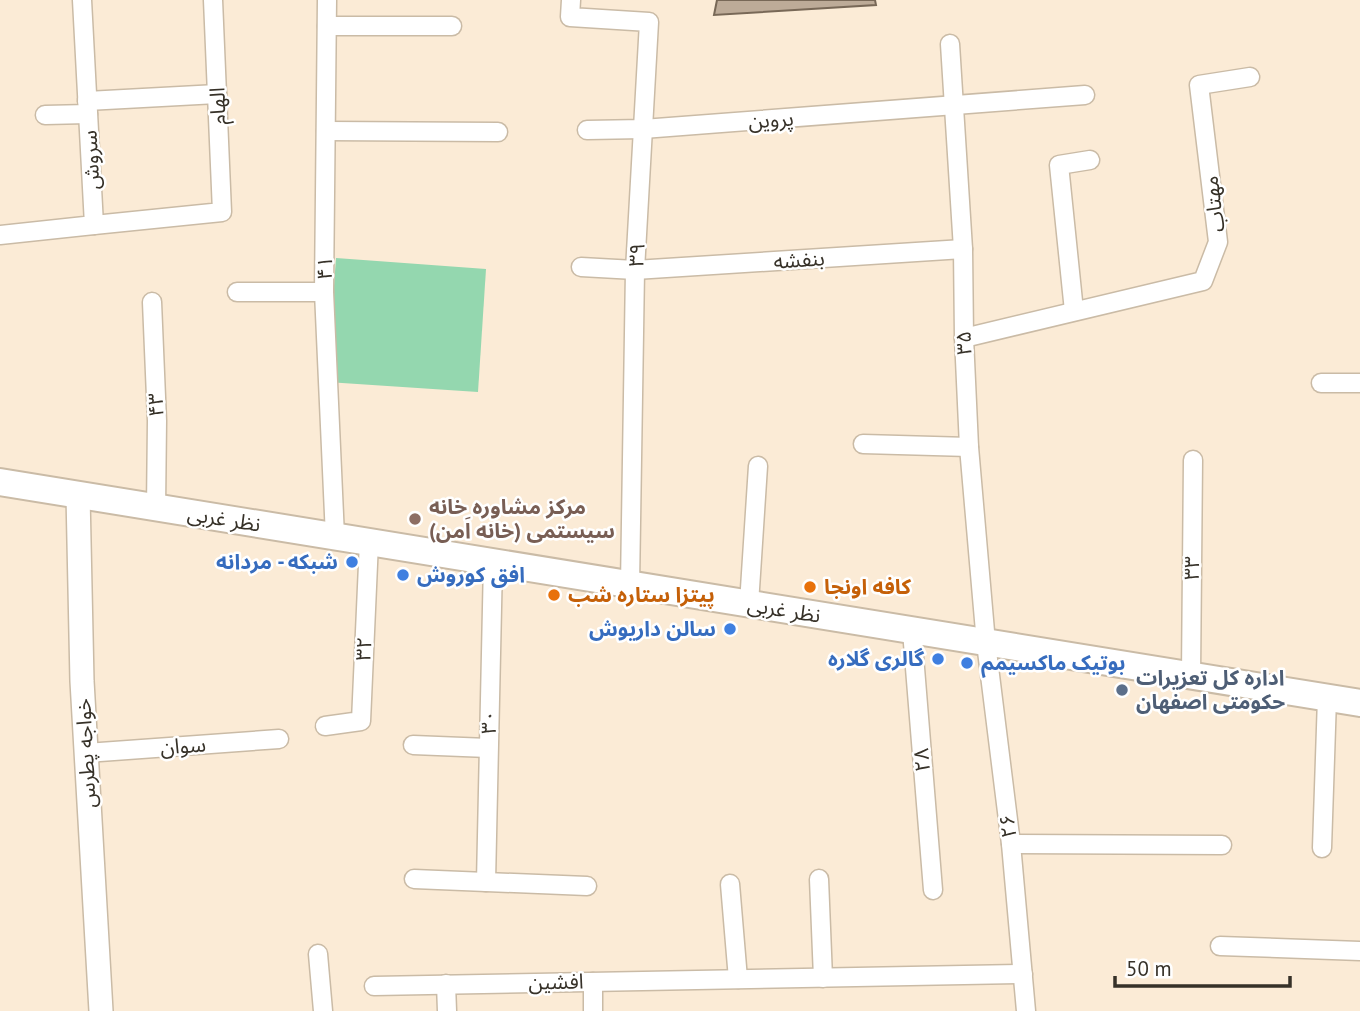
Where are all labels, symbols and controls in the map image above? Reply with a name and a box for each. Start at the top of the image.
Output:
street label: الهام [203,87,235,125]
street label: پروین [747,104,795,135]
street label: سروش [75,130,106,190]
street label: مهتاب [1197,174,1230,234]
street label: ۳۹ [622,242,651,268]
street label: بنفشه [772,244,826,275]
street label: ۴۱ [311,256,338,280]
street label: ۳۵ [950,331,977,355]
street label: ۴۳ [142,393,169,417]
place label: مرکز مشاوره خانه سیستمی (خانه اَمن) [429,493,615,544]
street label: نظر غربی [185,499,263,538]
marker: مرکز مشاوره خانه سیستمی (خانه اَمن) [407,511,423,527]
place label: شبکه - مردانه [216,548,338,575]
marker: شبکه - مردانه [344,554,360,570]
street label: ۳۳ [1178,556,1205,580]
place label: افق کوروش [417,561,525,588]
marker: افق کوروش [395,567,411,583]
place label: کافه اونجا [824,573,912,600]
marker: کافه اونجا [802,579,818,595]
place label: پیتزا ستاره شب [568,581,715,609]
marker: پیتزا ستاره شب [546,587,562,603]
street label: نظر غربی [745,590,823,629]
place label: سالن داریوش [589,615,716,642]
marker: سالن داریوش [722,621,738,637]
street label: ۳۲ [349,636,378,662]
place label: گالری گلاره [828,645,924,672]
place label: بوتیک ماکسیمم [981,649,1126,678]
marker: گالری گلاره [930,651,946,667]
marker: بوتیک ماکسیمم [959,655,975,671]
place label: اداره کل تعزیرات حکومتی اصفهان [1136,664,1285,715]
marker: اداره کل تعزیرات حکومتی اصفهان [1114,682,1130,698]
street label: خواجه پطرس [69,698,102,809]
street label: ۳۰ [475,710,502,734]
street label: سوان [159,730,207,761]
street label: ۲۸ [907,747,936,773]
street label: ۲۶ [993,812,1022,840]
scale bar [1115,944,1290,988]
text: 50 m [1126,955,1172,982]
street label: افشین [528,968,584,995]

